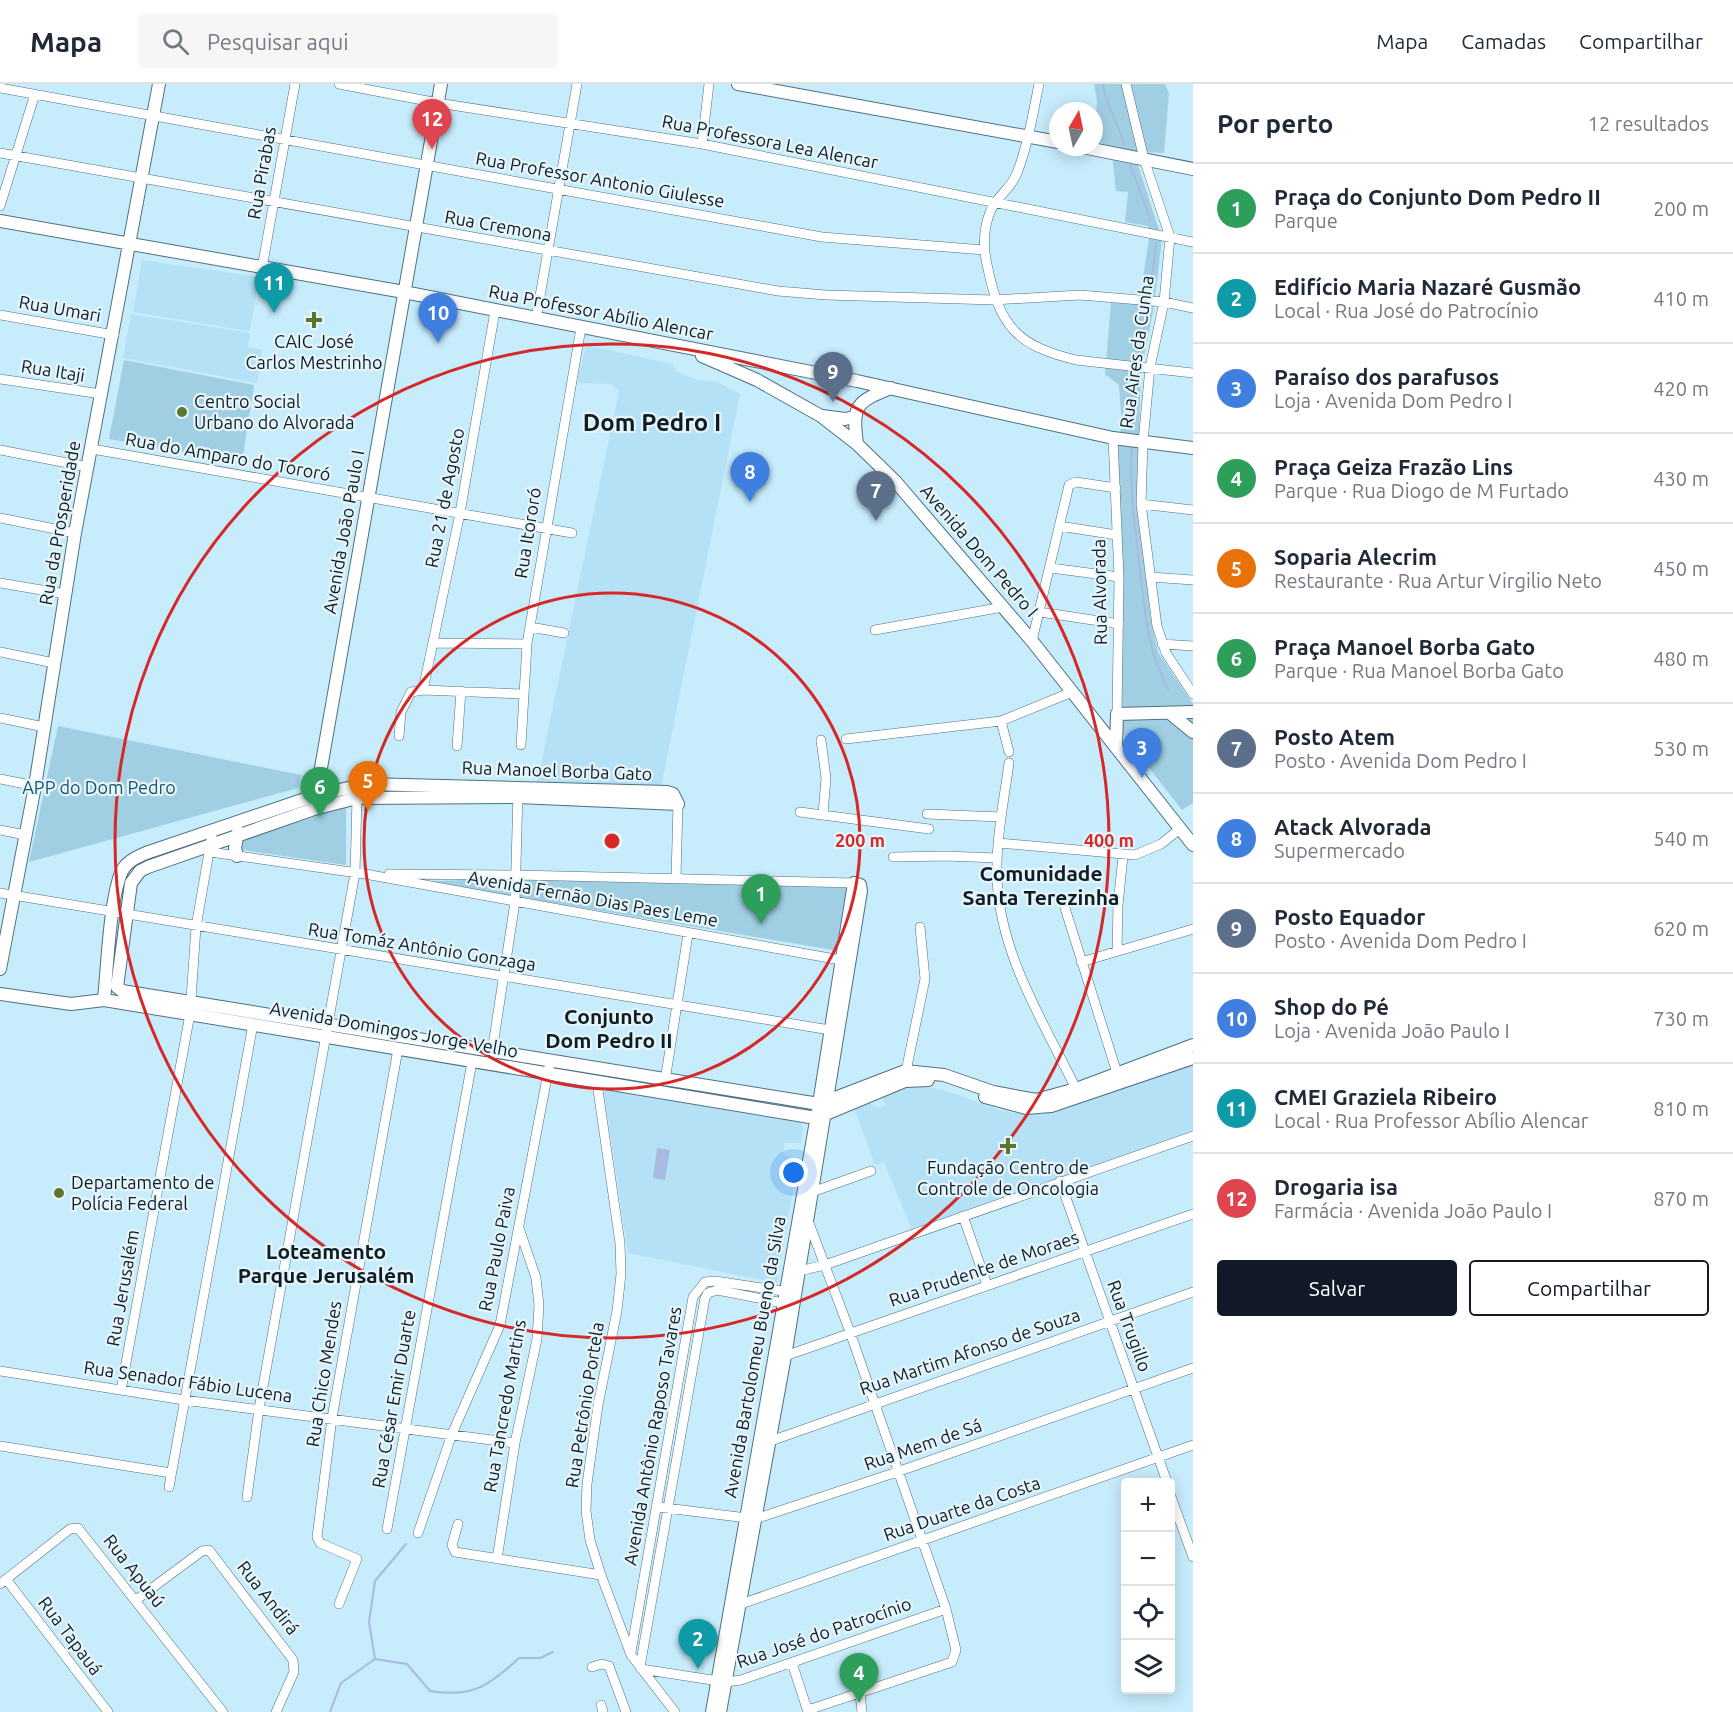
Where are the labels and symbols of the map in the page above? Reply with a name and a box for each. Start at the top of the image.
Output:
pin: 12 [412,100,452,149]
north arrow [1049,102,1103,156]
street label: Rua Professora Lea Alencar [661,110,880,172]
street label: Rua Pirabas [243,125,279,221]
street label: Rua Professor Antonio Giulesse [474,147,726,211]
street label: Rua Cremona [443,206,553,244]
pin: 11 [254,264,294,313]
street label: Rua Aires da Cunha [1115,274,1157,430]
street label: Rua Professor Abílio Alencar [487,280,715,344]
street label: Rua Umari [17,291,103,325]
pin: 10 [418,294,458,343]
marker: CAIC José Carlos Mestrinho [305,311,323,329]
place label: CAIC José Carlos Mestrinho [245,331,383,372]
pin: 9 [814,352,852,402]
street label: Rua Itaji [20,355,87,385]
place label: Centro Social Urbano do Alvorada [194,391,355,432]
marker: Centro Social Urbano do Alvorada [175,405,189,419]
district label: Dom Pedro I [583,409,721,436]
street label: Rua 21 de Agosto [421,426,467,569]
street label: Rua do Amparo do Tororó [124,428,332,484]
street label: Rua da Prosperidade [35,439,83,607]
street label: Avenida João Paulo I [319,448,367,615]
pin: 8 [730,452,770,502]
pin: 7 [856,472,896,521]
street label: Avenida Dom Pedro I [917,480,1043,621]
street label: Rua Itororó [510,486,544,580]
street label: Rua Alvorada [1088,539,1110,645]
pin: 3 [1122,728,1162,778]
street label: Rua Manoel Borba Gato [461,757,653,783]
pin: 5 [348,762,388,811]
pin: 6 [300,768,340,817]
park label: APP do Dom Pedro [22,777,176,797]
text: 200 m [835,830,885,850]
text: 400 m [1084,830,1134,850]
centre of rings [602,831,622,851]
district label: Comunidade Santa Terezinha [963,861,1119,909]
street label: Avenida Fernão Dias Paes Leme [467,866,720,930]
pin: 1 [742,874,780,924]
street label: Rua Tomáz Antônio Gonzaga [307,918,538,974]
street label: Avenida Domingos Jorge Velho [268,997,520,1061]
district label: Conjunto Dom Pedro II [545,1004,673,1052]
marker: Fundação Centro de Controle de Oncologia [999,1137,1017,1155]
place label: Fundação Centro de Controle de Oncologia [917,1157,1099,1198]
your location [779,1158,808,1187]
place label: Departamento de Polícia Federal [71,1172,214,1213]
street label: Rua Paulo Paiva [474,1185,518,1313]
marker: Departamento de Polícia Federal [52,1186,66,1200]
street label: Avenida Bartolomeu Bueno da Silva [719,1214,789,1499]
street label: Rua Prudente de Moraes [886,1226,1081,1310]
street label: Rua Jerusalém [102,1228,142,1348]
district label: Loteamento Parque Jerusalém [238,1239,414,1287]
street label: Rua Trugillo [1104,1277,1156,1374]
street label: Rua Chico Mendes [302,1299,344,1448]
street label: Rua Martim Afonso de Souza [857,1304,1083,1398]
street label: Avenida Antônio Raposo Tavares [619,1305,685,1567]
street label: Rua César Emir Duarte [367,1308,419,1490]
street label: Rua Tancredo Martins [479,1318,529,1494]
street label: Rua Petrônio Portela [561,1320,607,1489]
street label: Rua Senador Fábio Lucena [82,1356,294,1406]
street label: Rua Mem de Sá [861,1415,984,1474]
street label: Rua Duarte da Costa [881,1472,1043,1544]
street label: Rua Apuaú [100,1530,169,1611]
street label: Rua Andirá [234,1557,304,1638]
street label: Rua Tapauá [35,1592,107,1678]
street label: Rua José do Patrocínio [734,1593,914,1671]
pin: 2 [678,1620,718,1669]
pin: 4 [840,1654,878,1703]

